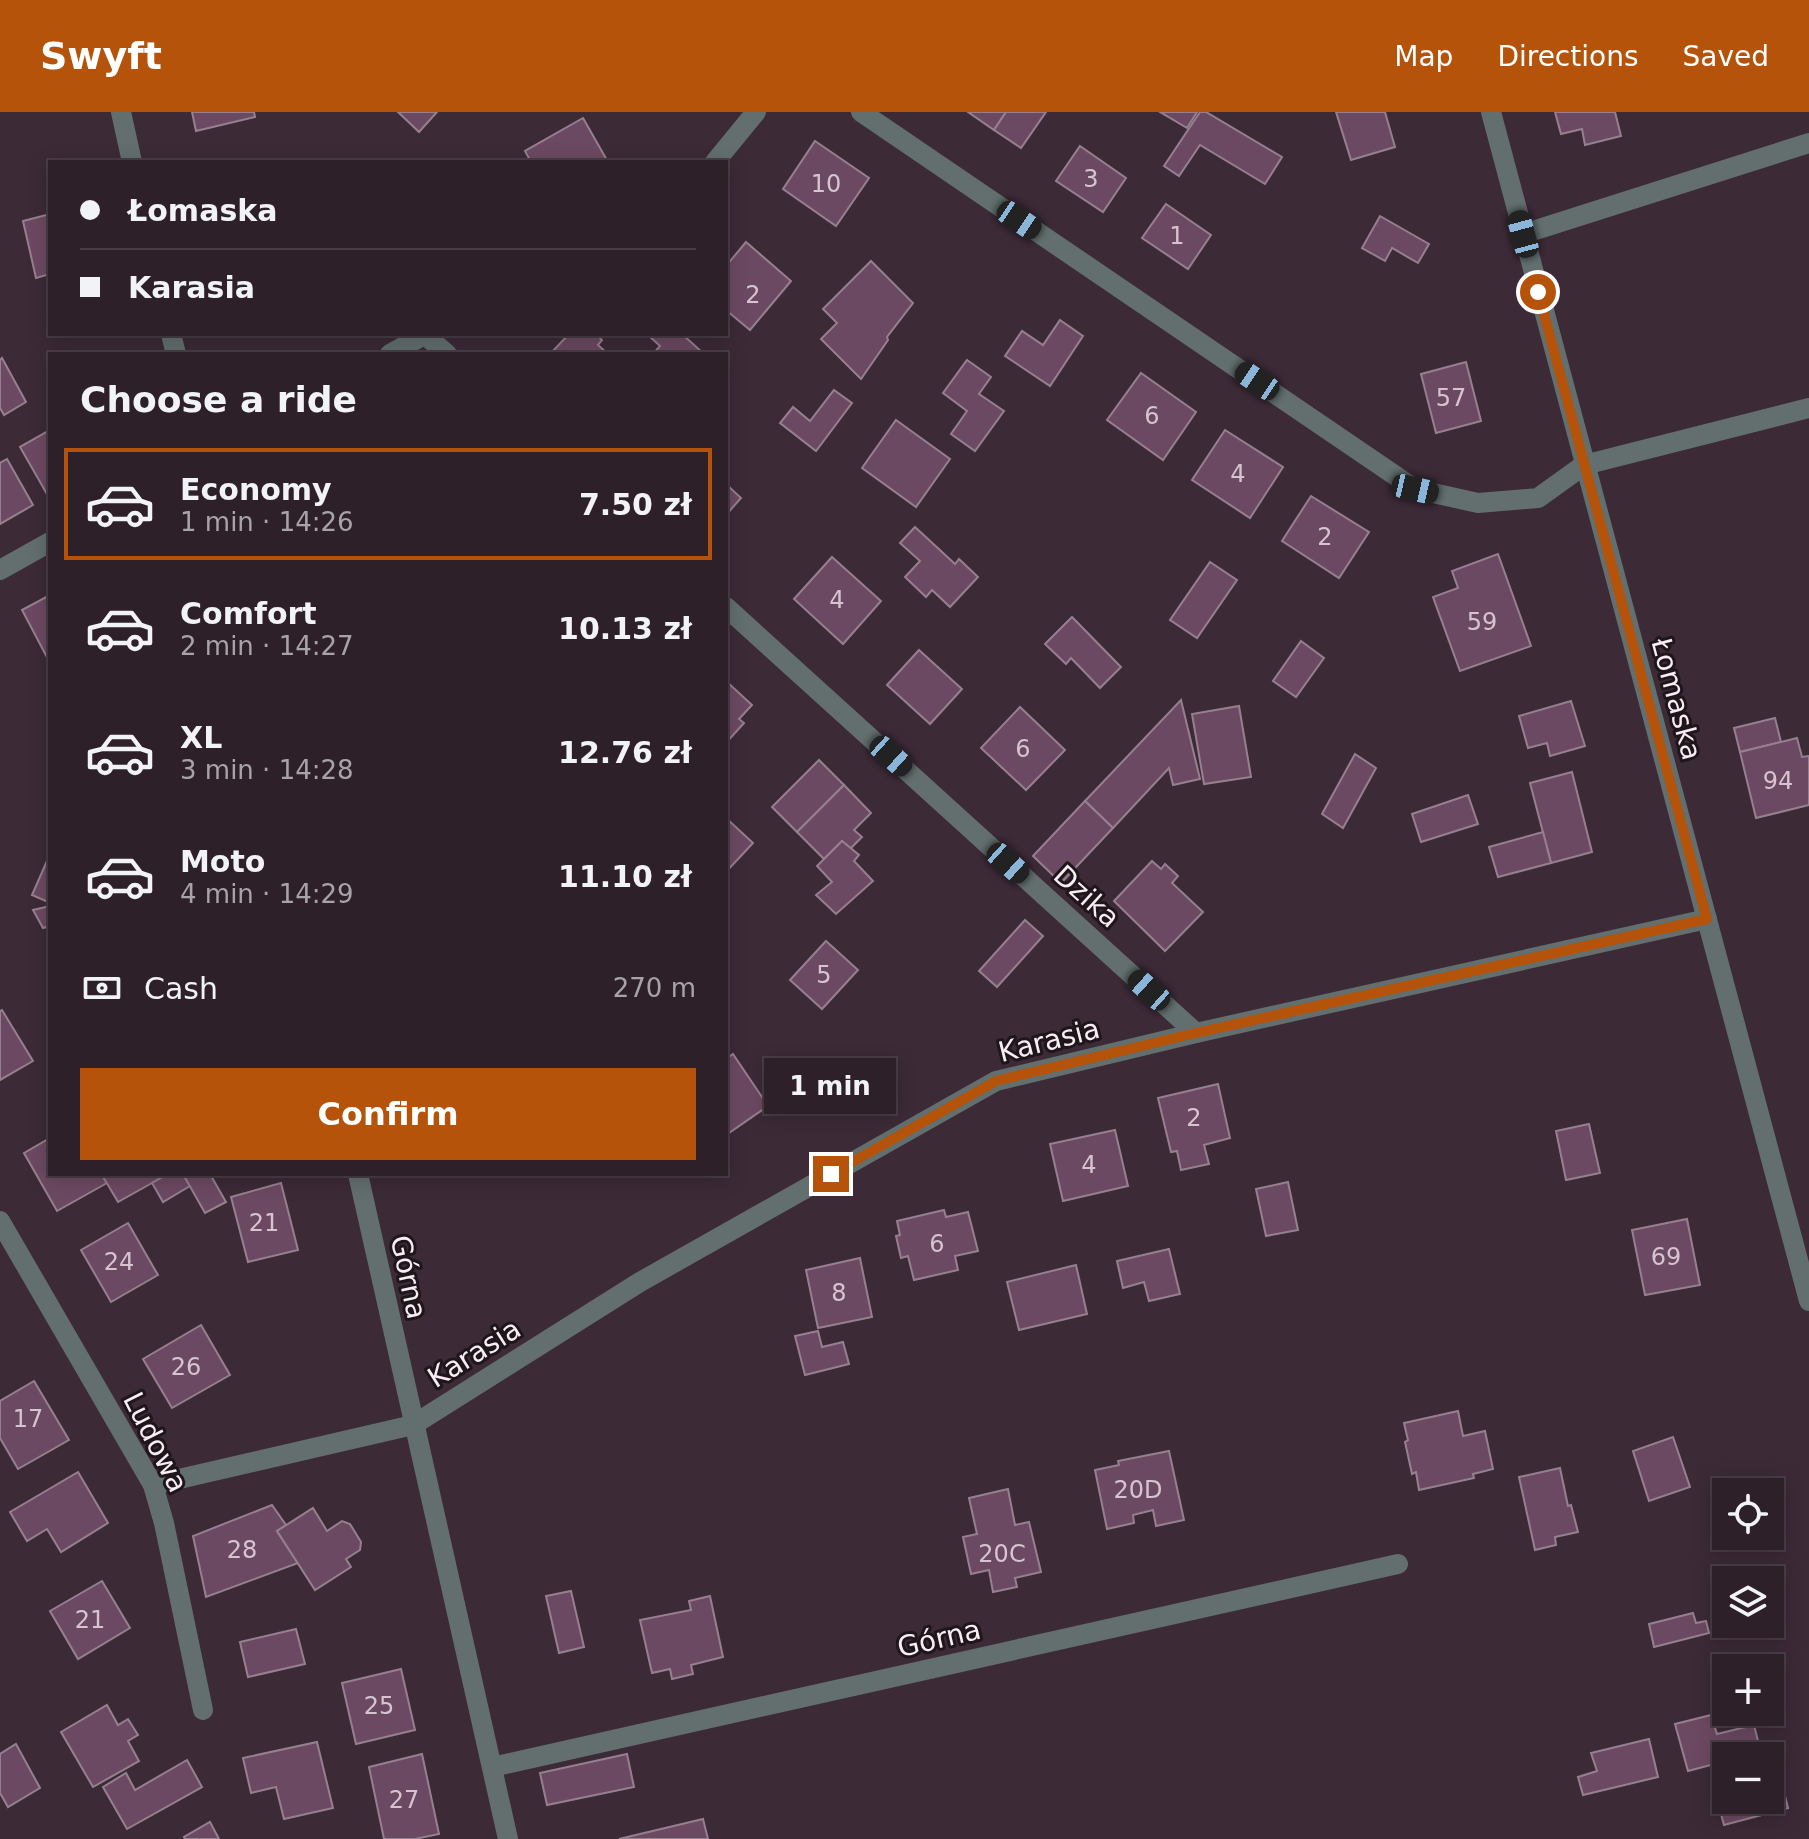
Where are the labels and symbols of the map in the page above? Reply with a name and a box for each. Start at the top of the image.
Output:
house number: 3 [1083,165,1099,193]
house number: 10 [811,170,841,198]
car [992,197,1046,243]
car [1505,208,1541,260]
house number: 1 [1169,222,1185,250]
route start [1520,274,1556,310]
house number: 2 [745,281,761,309]
car [1230,358,1284,404]
house number: 57 [1436,384,1466,412]
house number: 6 [1144,402,1160,430]
house number: 4 [1230,460,1246,488]
car [1389,472,1441,506]
house number: 2 [1317,523,1333,551]
house number: 4 [829,586,845,614]
house number: 59 [1467,608,1497,636]
street label: Łomaska [1644,634,1709,764]
car [865,731,917,781]
house number: 6 [1015,735,1031,763]
house number: 94 [1763,767,1793,795]
car [982,838,1034,888]
street label: Dzika [1047,858,1126,934]
house number: 5 [816,961,832,989]
car [1123,965,1175,1015]
street label: Karasia [995,1012,1103,1069]
callout: 1 min [765,1058,897,1114]
house number: 2 [1186,1104,1202,1132]
house number: 4 [1081,1151,1097,1179]
route end [813,1156,849,1192]
house number: 21 [249,1209,279,1237]
house number: 6 [929,1230,945,1258]
street label: Górna [384,1232,433,1322]
house number: 69 [1651,1243,1681,1271]
house number: 24 [104,1248,134,1276]
house number: 8 [831,1279,847,1307]
street label: Karasia [422,1312,527,1395]
house number: 26 [171,1353,201,1381]
street label: Ludowa [116,1387,195,1498]
house number: 17 [13,1405,43,1433]
house number: 20D [1113,1476,1163,1504]
house number: 28 [227,1536,257,1564]
house number: 20C [978,1540,1026,1568]
house number: 21 [75,1606,105,1634]
street label: Górna [894,1613,984,1664]
house number: 25 [364,1692,394,1720]
house number: 27 [389,1786,419,1814]

